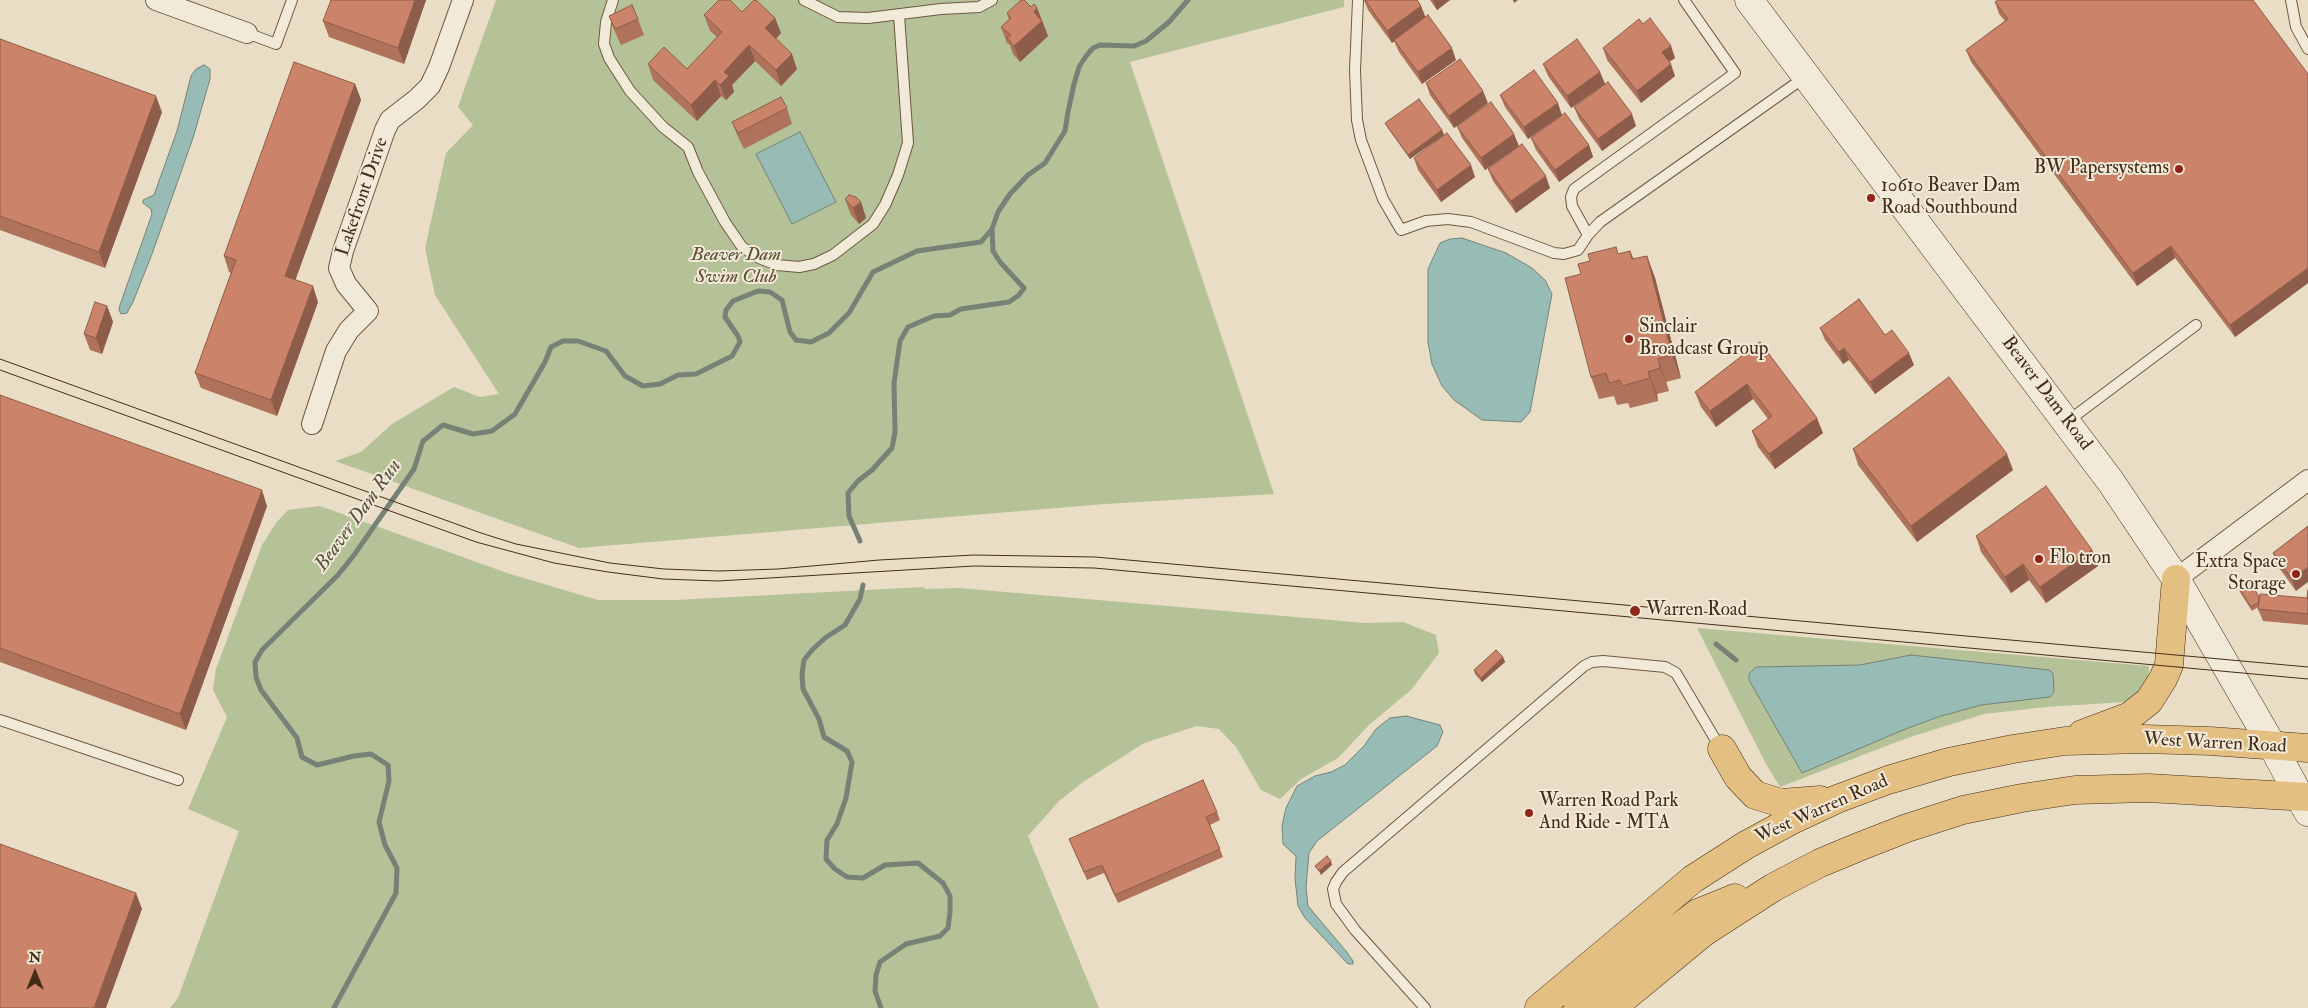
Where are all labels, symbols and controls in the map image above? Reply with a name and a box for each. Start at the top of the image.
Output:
street label: Lakefront Drive [332,135,394,259]
place label: BW Papersystems [2034,158,2169,180]
marker: BW Papersystems [2173,163,2185,175]
place label: 10610 Beaver Dam Road Southbound [1881,176,2020,220]
marker: 10610 Beaver Dam Road Southbound [1865,192,1877,204]
park label: Beaver Dam Swim Club [691,245,781,289]
place label: Sinclair Broadcast Group [1639,317,1768,361]
marker: Sinclair Broadcast Group [1623,333,1635,345]
street label: Beaver Dam Road [1996,333,2096,455]
water label: Beaver Dam Run [311,456,407,576]
place label: Flo tron [2049,548,2111,570]
place label: Extra Space Storage [2195,552,2286,596]
marker: Flo tron [2033,553,2045,565]
marker: Extra Space Storage [2290,568,2302,580]
place label: Warren Road [1646,600,1747,622]
marker: Warren Road [1628,604,1642,618]
street label: West Warren Road [2143,729,2287,759]
street label: West Warren Road [1752,770,1892,850]
place label: Warren Road Park And Ride - MTA [1539,791,1679,835]
marker: Warren Road Park And Ride - MTA [1523,807,1535,819]
north arrow [10,948,60,998]
text: N [29,949,41,966]

